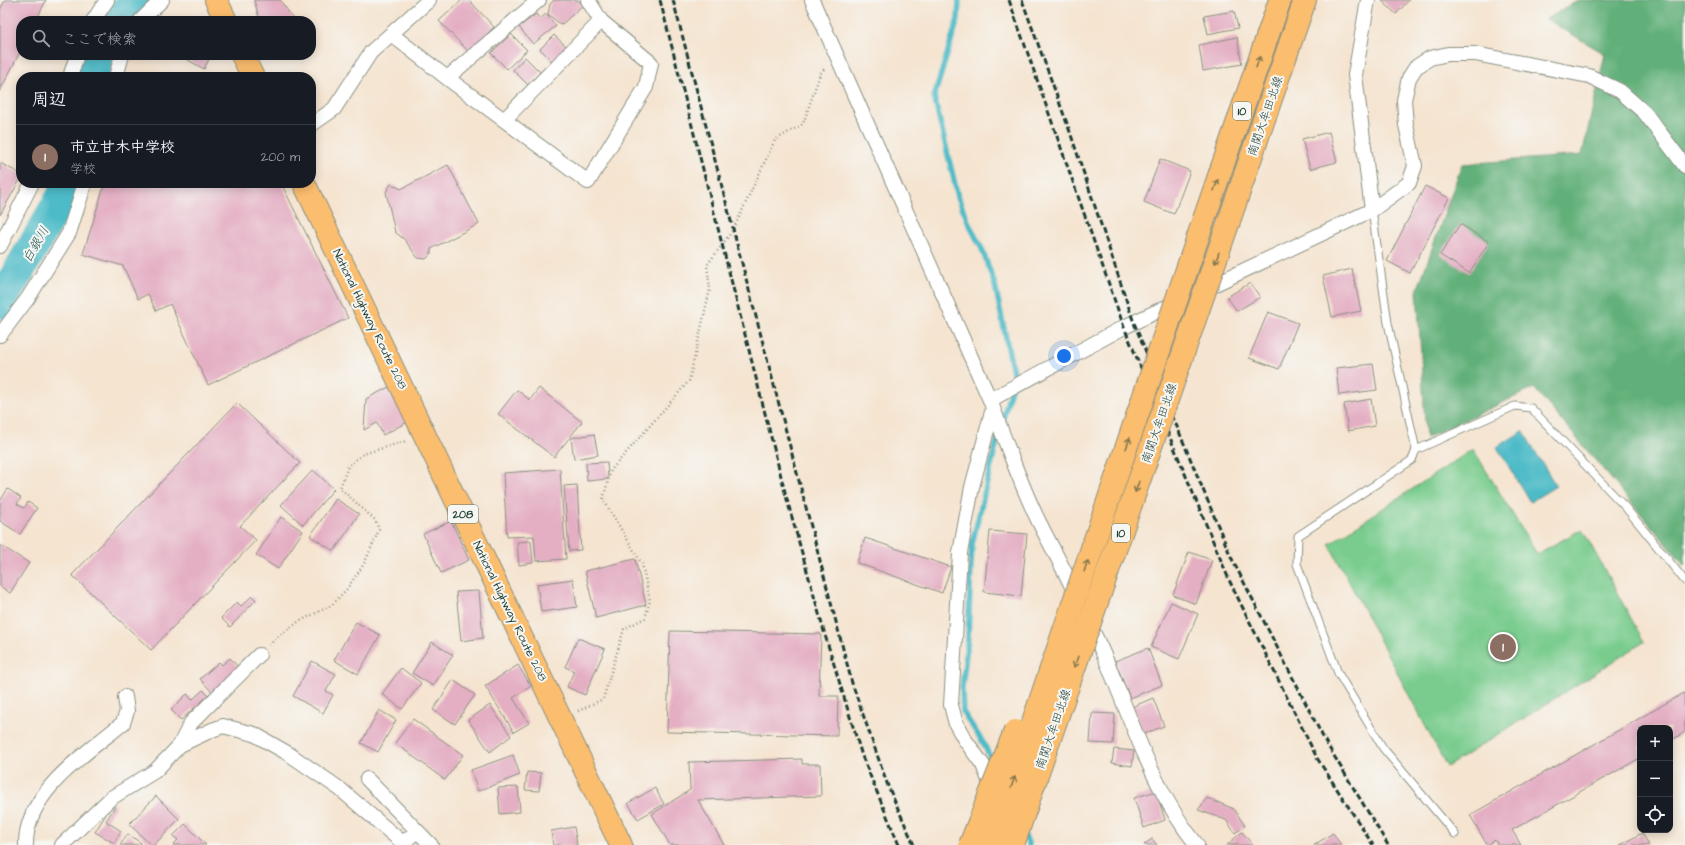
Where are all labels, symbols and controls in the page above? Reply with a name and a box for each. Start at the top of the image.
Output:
search box [16,16,316,60]
icon: search [30,27,52,49]
text: ここで検索 [62,29,137,50]
one-way arrow [1255,57,1263,69]
street label: 南関大牟田北線 [1244,74,1287,159]
text: 周辺 [32,88,66,112]
road number: 10 [1233,102,1251,120]
text: 市立甘木中学校 [70,137,175,158]
text: 1 [44,148,46,166]
text: 200 m [261,148,300,166]
text: 学校 [70,160,96,178]
one-way arrow [1213,179,1220,192]
water label: 白銀川 [18,223,53,266]
street label: National Highway Route 208 [327,246,411,393]
one-way arrow [1212,252,1220,264]
your location [1054,346,1074,366]
street label: 南関大牟田北線 [1138,381,1181,466]
one-way arrow [1125,436,1132,449]
one-way arrow [1133,480,1141,492]
road number: 208 [448,505,478,523]
road number: 10 [1112,524,1130,542]
street label: National Highway Route 208 [467,538,551,685]
one-way arrow [1083,559,1090,572]
pin: 1 [1490,632,1516,662]
one-way arrow [1072,656,1080,668]
street label: 南関大牟田北線 [1032,687,1075,772]
map controls [1637,725,1673,833]
button: + [1637,725,1673,761]
button: − [1637,761,1673,797]
one-way arrow [1009,776,1017,788]
button: locate [1637,797,1673,833]

